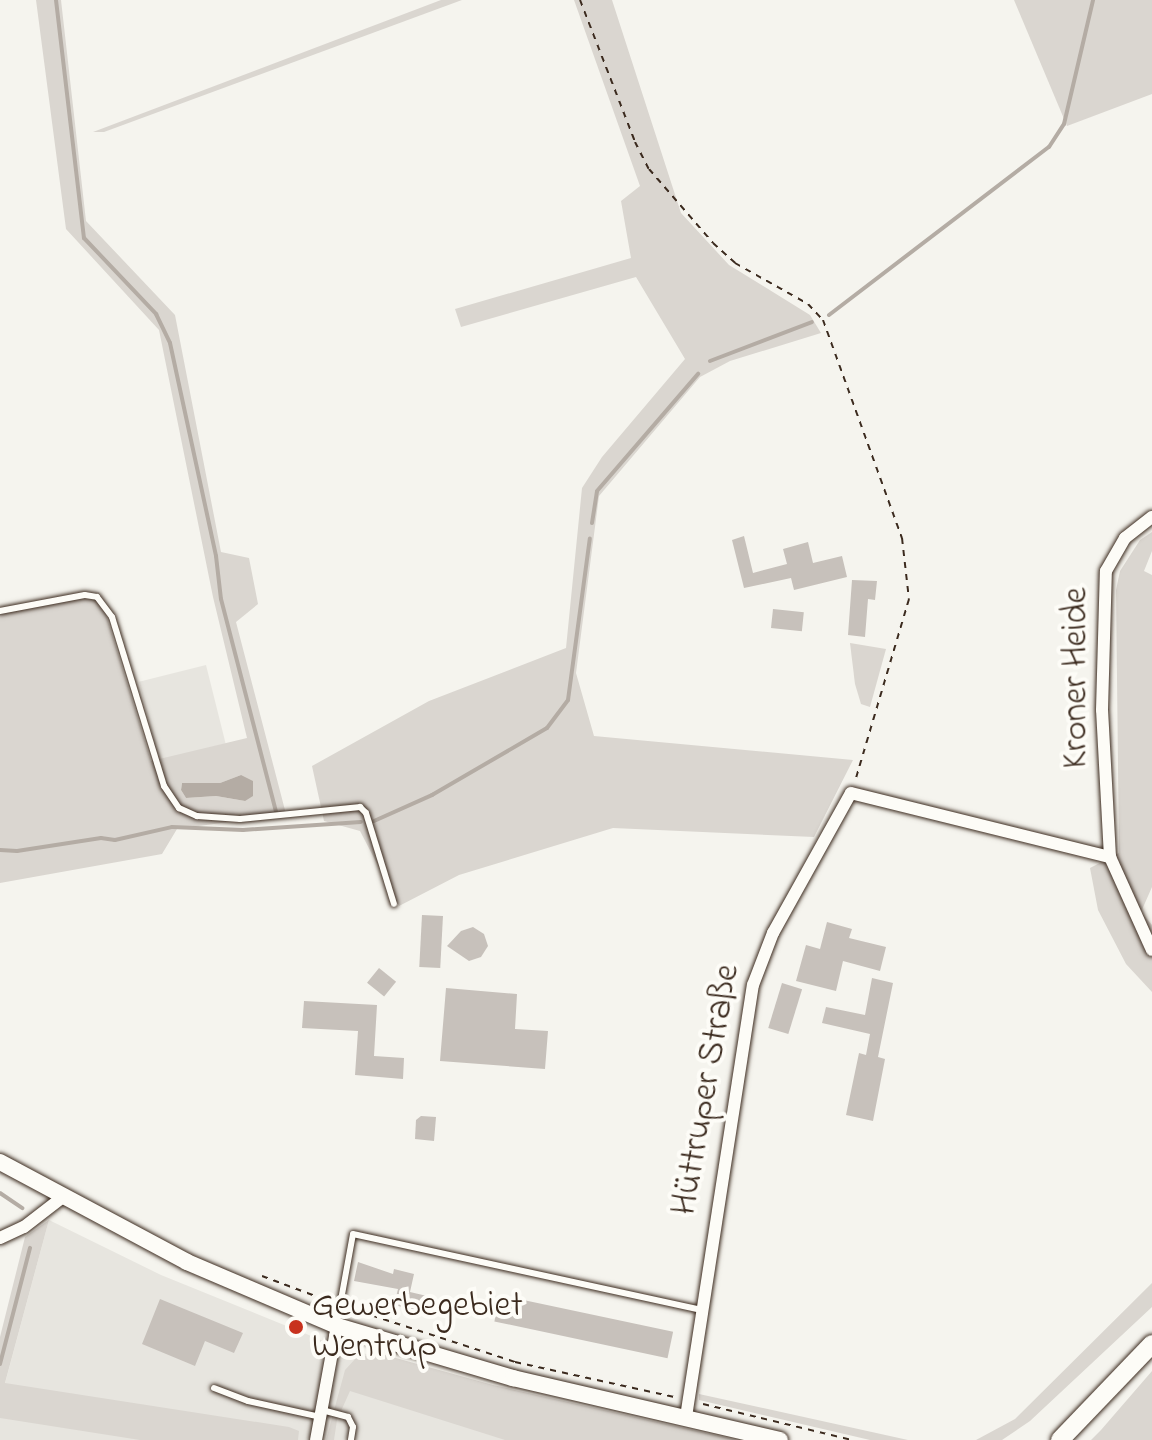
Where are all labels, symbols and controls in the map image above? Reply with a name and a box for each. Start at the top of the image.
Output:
street label: Kroner Heide [1055,587,1099,769]
street label: Hüttruper Straße [664,961,750,1219]
place label: Gewerbegebiet Wentrup [312,1284,523,1369]
marker: Gewerbegebiet Wentrup [287,1318,305,1336]

